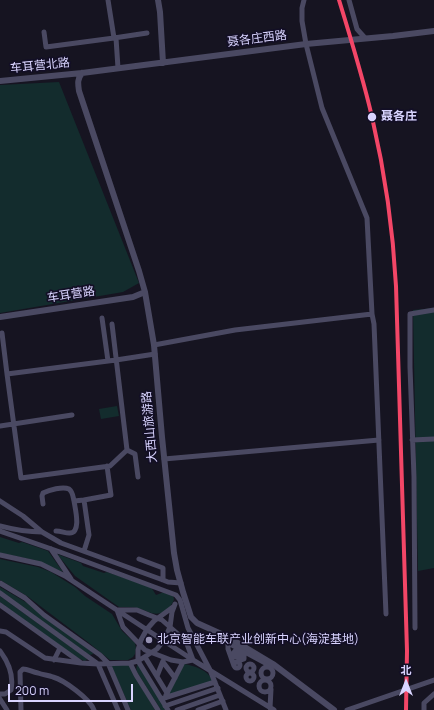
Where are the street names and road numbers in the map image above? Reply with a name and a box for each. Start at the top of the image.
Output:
street label: 聂各庄西路 [226,28,288,50]
street label: 车耳营北路 [9,56,71,76]
street label: 车耳营路 [46,284,96,306]
street label: 大西山旅游路 [140,391,160,463]

